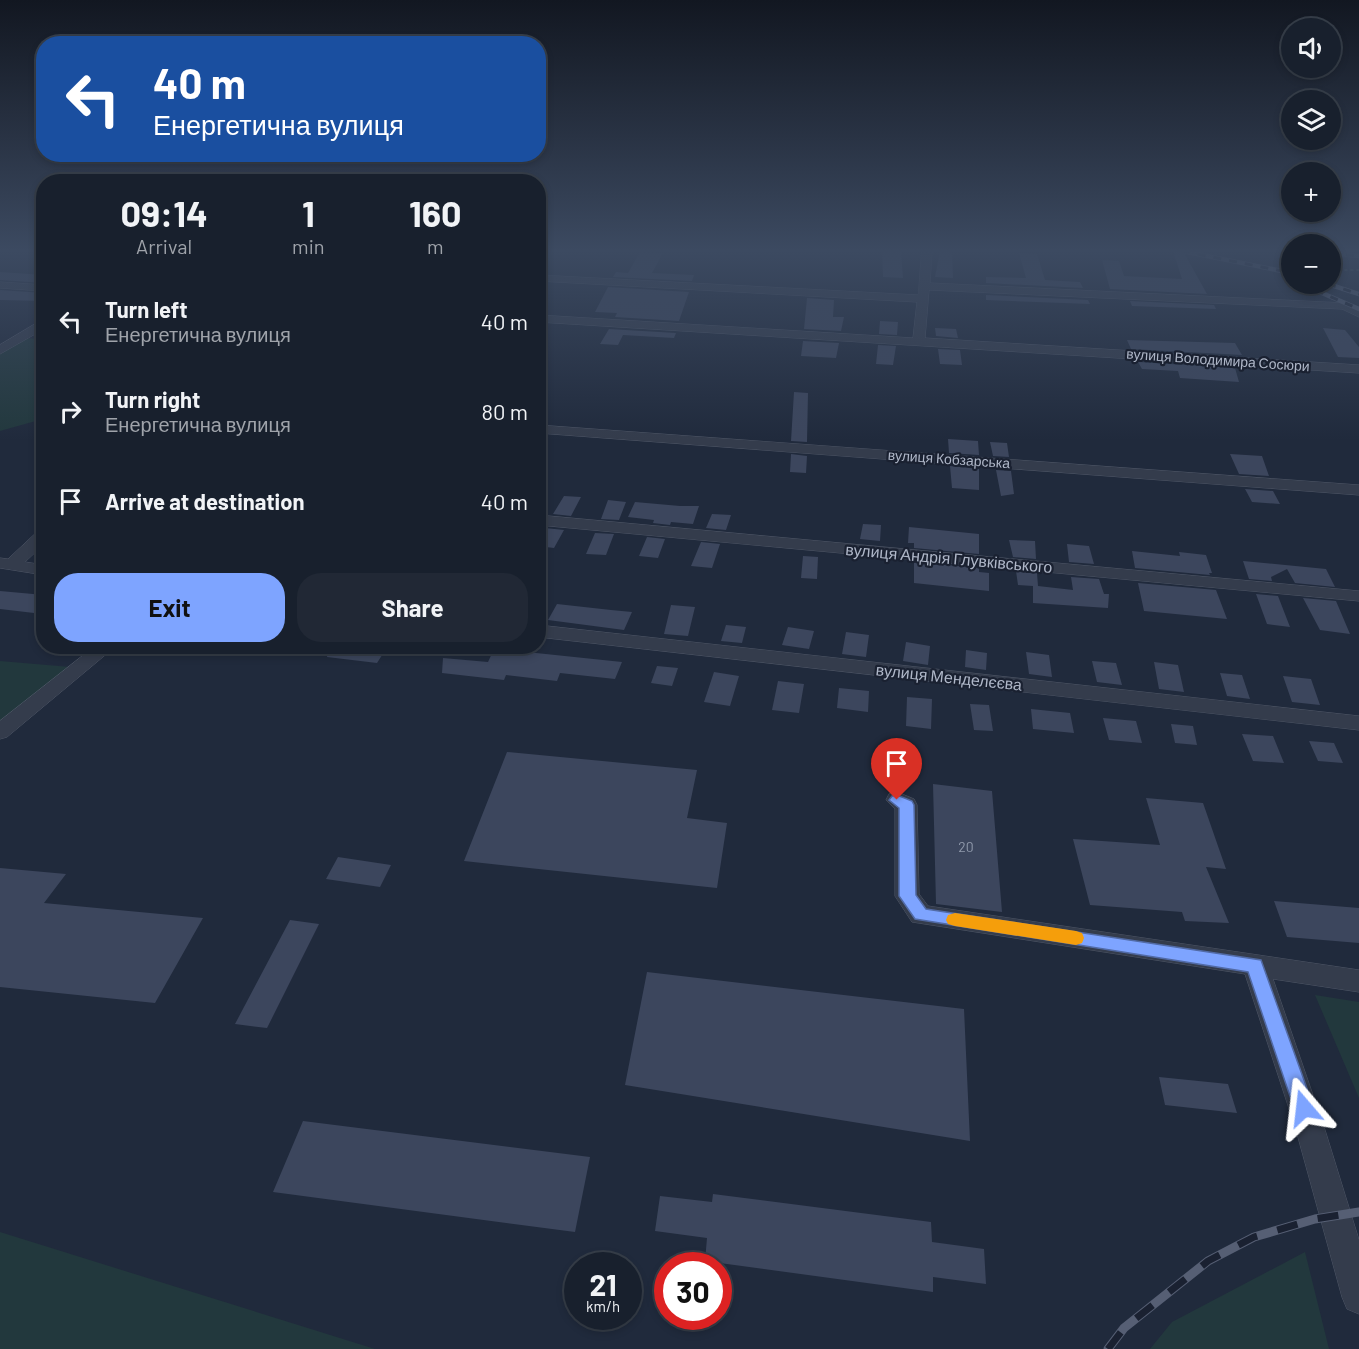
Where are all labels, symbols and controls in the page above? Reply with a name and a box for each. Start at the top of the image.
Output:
map controls [1281,18,1341,294]
button: sound [1281,18,1341,78]
text: 40 m [153,57,246,107]
icon: left [54,60,132,138]
button: layers [1281,90,1341,150]
text: Енергетична вулиця [153,108,404,140]
button: + [1281,162,1341,222]
text: 09:14 [120,191,208,234]
text: 1 [302,191,315,234]
text: 160 [409,191,462,234]
text: Arrival [136,234,192,258]
text: min [292,234,325,258]
text: m [427,234,444,258]
button: − [1281,234,1341,294]
text: Turn left [105,296,188,322]
icon: left [54,305,87,338]
text: 40 m [481,308,528,334]
text: Енергетична вулиця [105,322,291,346]
street label: вулиця Володимира Сосюри [1126,345,1310,374]
text: Turn right [105,386,200,412]
icon: right [54,395,87,428]
text: 80 m [482,398,528,424]
text: Енергетична вулиця [105,412,291,436]
street label: вулиця Кобзарська [887,446,1011,471]
icon: arrive [54,485,87,518]
text: Arrive at destination [105,488,304,514]
text: 40 m [481,488,528,514]
street label: вулиця Андрія Глувківського [845,539,1053,576]
button: Exit [54,573,285,642]
button: Share [297,573,528,642]
street label: вулиця Менделєєва [875,659,1023,694]
pin [871,738,922,800]
icon: arrive [880,747,913,780]
house number: 20 [958,838,974,855]
position arrow [1272,1076,1336,1140]
speed limit sign: 30 [654,1252,732,1330]
text: 21 [589,1266,617,1302]
text: km/h [586,1297,620,1315]

